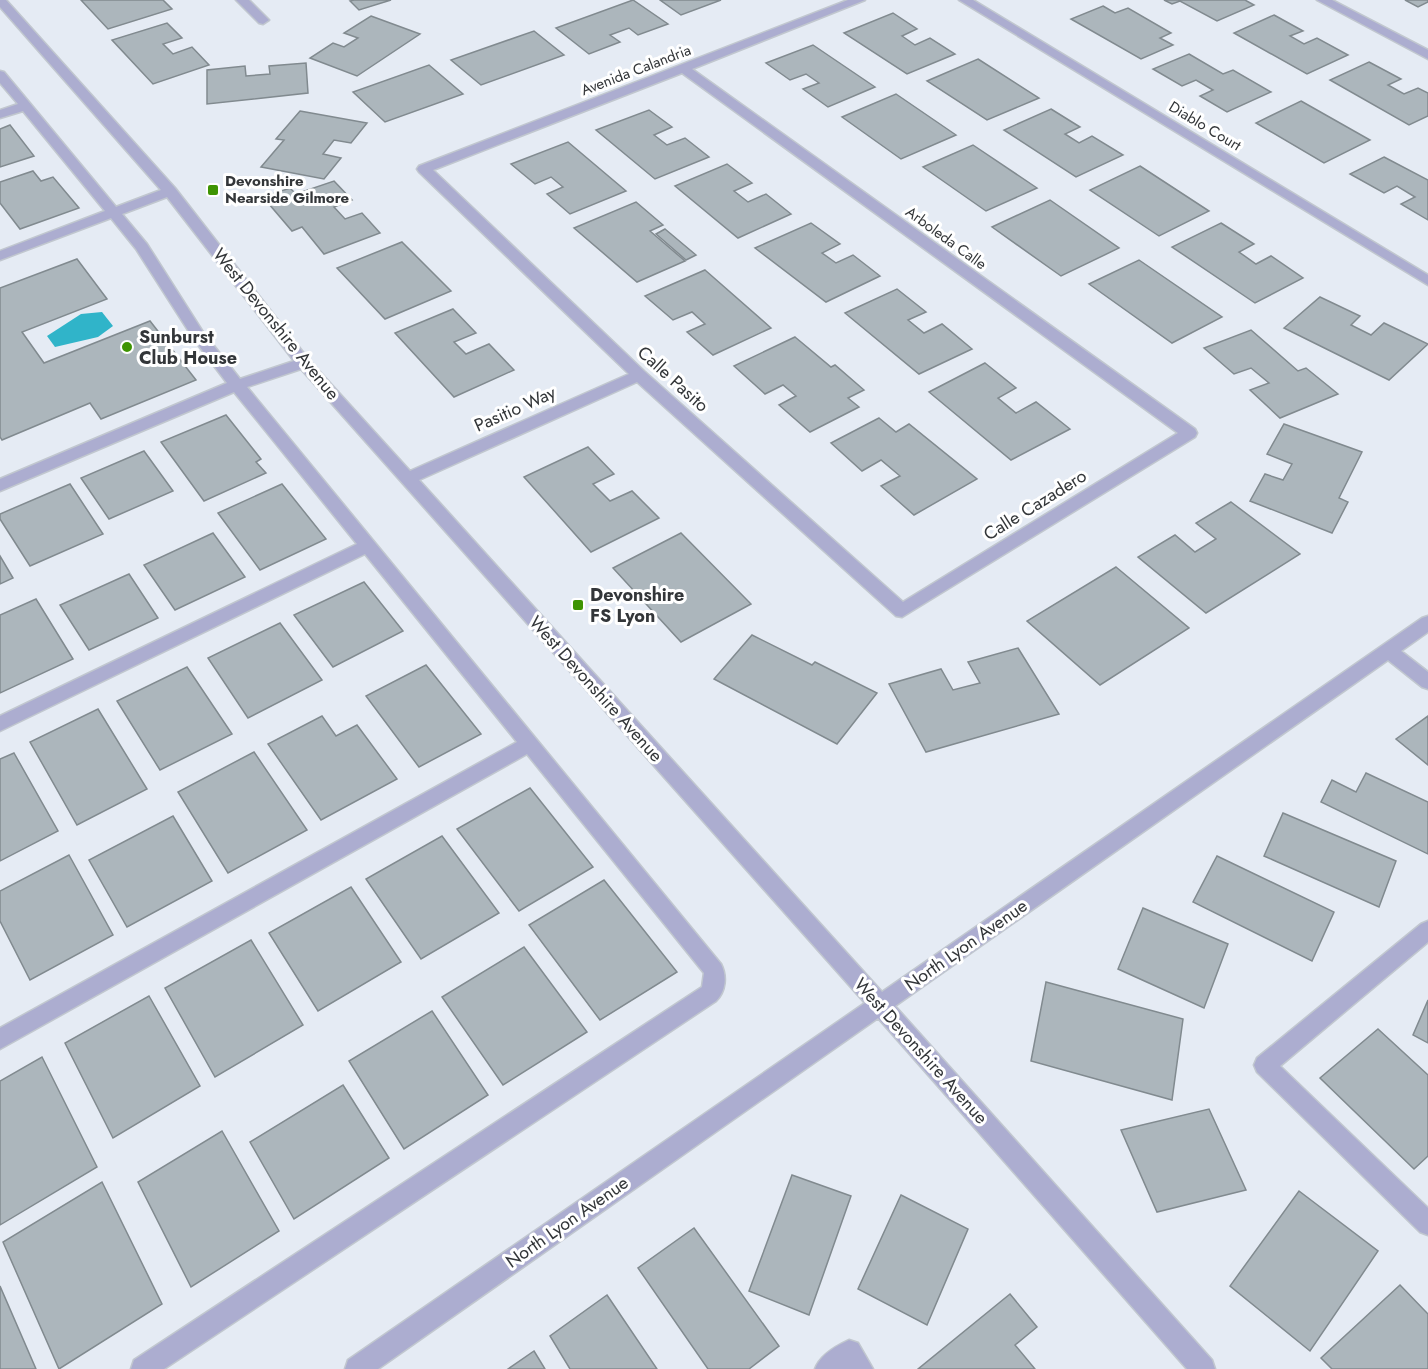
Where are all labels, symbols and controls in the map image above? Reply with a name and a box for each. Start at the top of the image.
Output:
street label: Avenida Calandria [578,39,694,101]
street label: Diablo Court [1165,96,1246,157]
place label: Devonshire Nearside Gilmore [225,170,350,209]
marker: Devonshire Nearside Gilmore [206,183,220,197]
street label: Arboleda Calle [901,201,991,275]
street label: West Devonshire Avenue [206,242,346,406]
place label: Sunburst Club House [139,324,237,371]
marker: Sunburst Club House [120,340,134,354]
street label: Calle Pasito [632,340,715,418]
street label: Pasitio Way [470,379,560,438]
street label: Calle Cazadero [978,463,1092,547]
place label: Devonshire FS Lyon [590,582,684,629]
marker: Devonshire FS Lyon [571,598,585,612]
street label: West Devonshire Avenue [523,610,669,768]
street label: North Lyon Avenue [899,893,1033,997]
street label: West Devonshire Avenue [848,972,994,1130]
street label: North Lyon Avenue [500,1170,634,1274]

